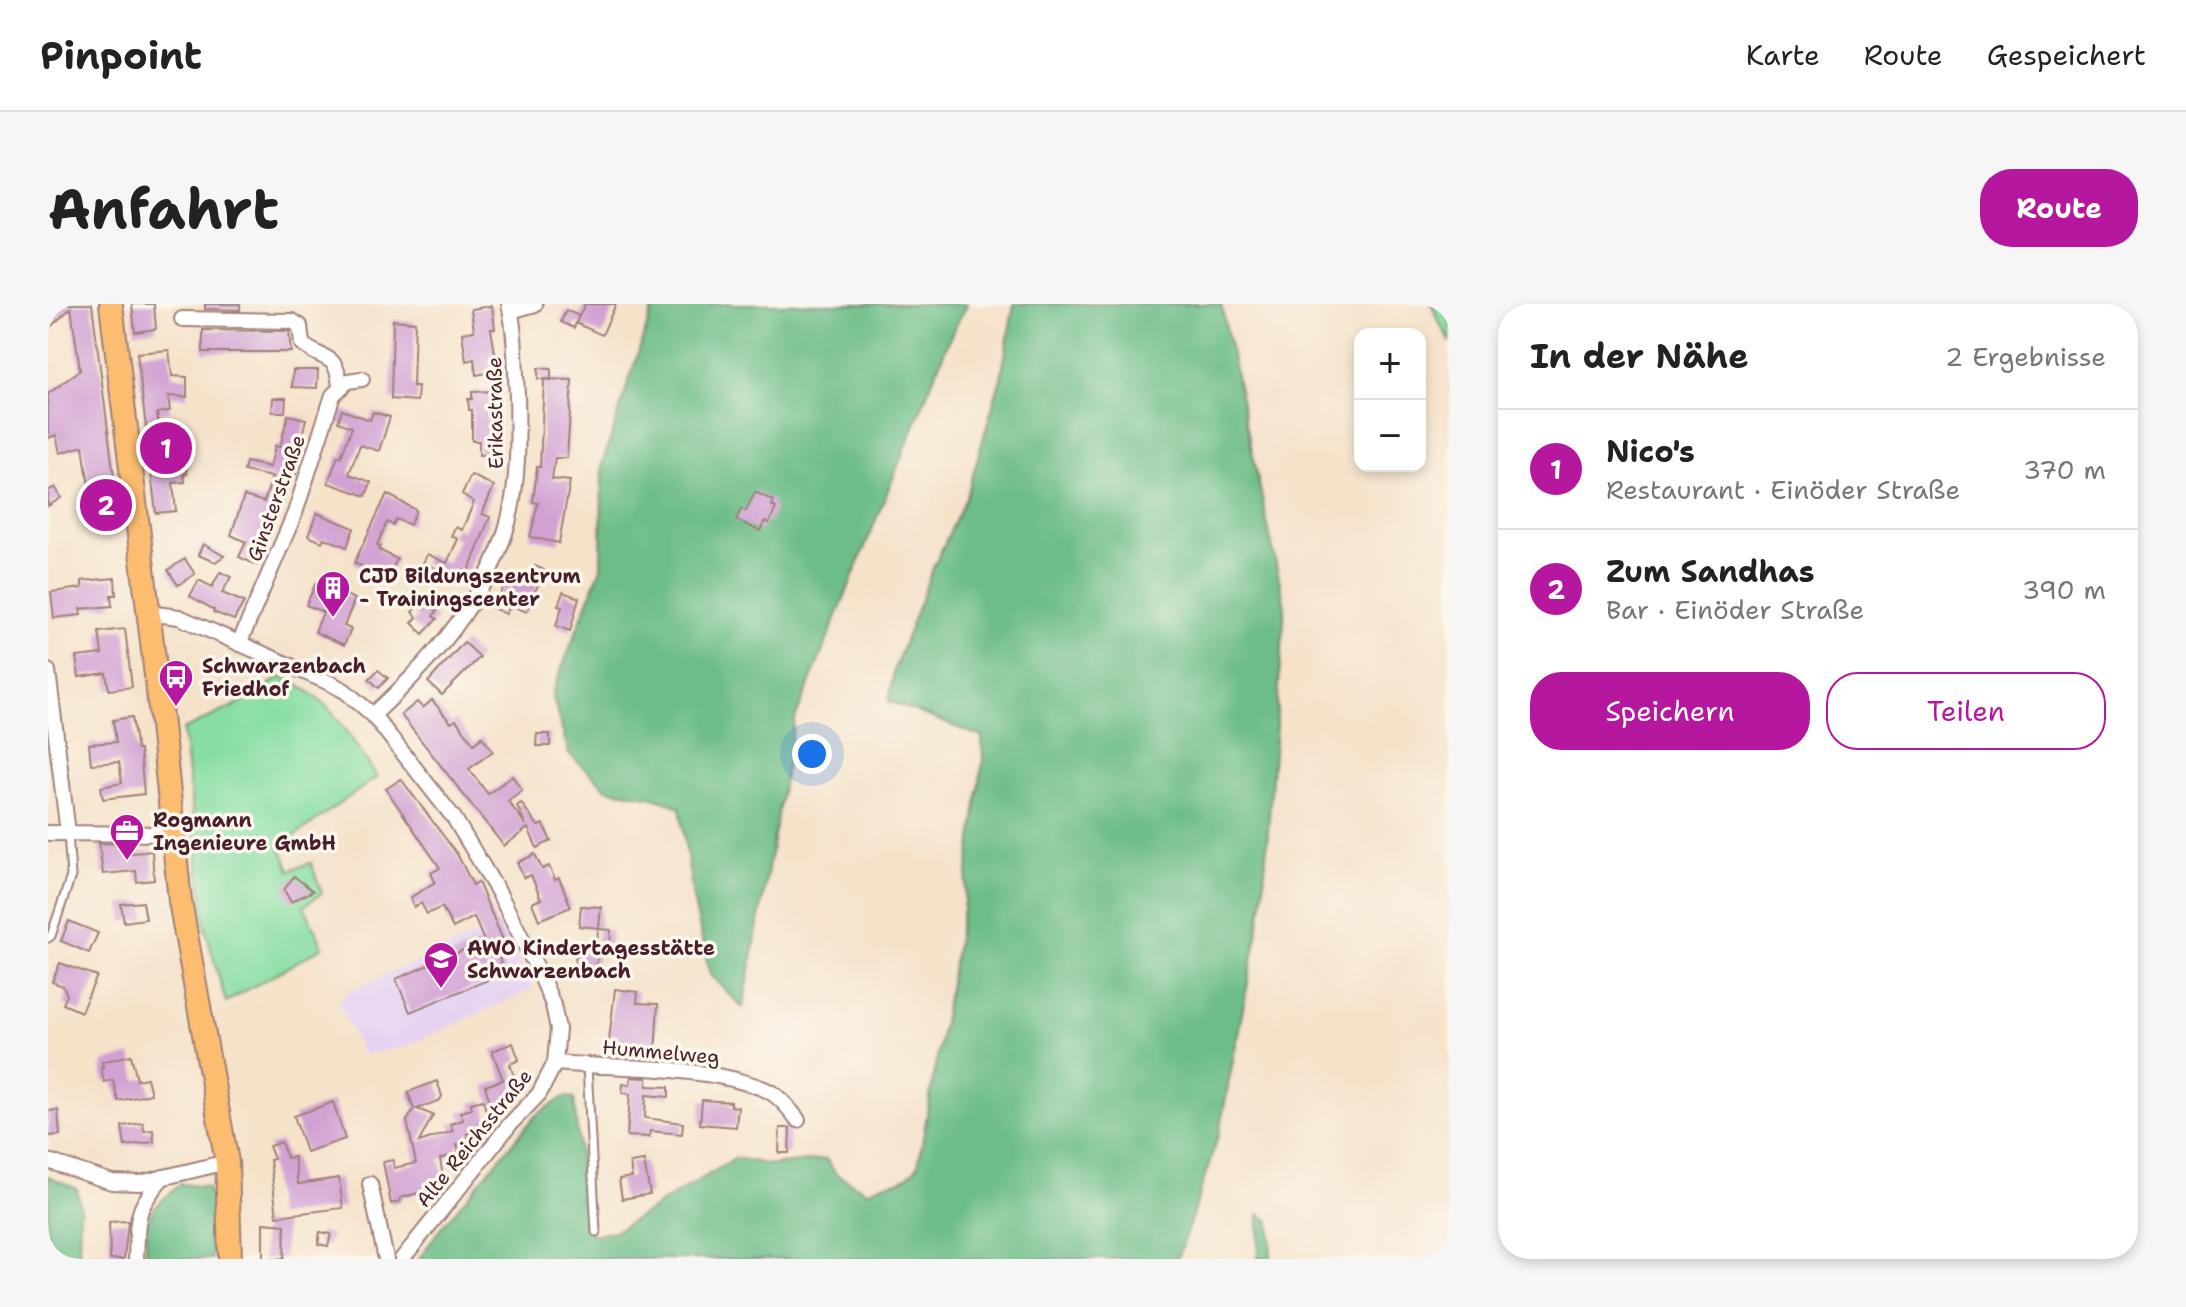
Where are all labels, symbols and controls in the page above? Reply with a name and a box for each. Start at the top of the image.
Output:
text: Pinpoint [40,30,202,81]
text: Karte [1746,36,1820,74]
text: Route [1864,36,1943,74]
text: Gespeichert [1987,36,2146,74]
button: Route [1980,169,2138,247]
text: Anfahrt [48,171,279,246]
map controls [1354,328,1426,472]
button: + [1354,328,1426,400]
text: In der Nähe [1530,333,1749,379]
text: 2 Ergebnisse [1945,339,2106,374]
street label: Erikastraße [481,357,509,469]
button: − [1354,400,1426,472]
pin: 1 [140,418,192,478]
street label: Ginsterstraße [241,431,311,565]
text: Nico's [1606,431,1695,472]
text: 1 [1550,452,1562,487]
text: 370 m [2023,452,2106,487]
text: Restaurant · Einöder Straße [1606,472,1960,507]
pin: 2 [80,475,132,535]
text: Zum Sandhas [1606,551,1815,592]
place label: CJD Bildungszentrum - Trainingscenter [359,563,581,612]
building icon: CJD Bildungszentrum - Trainingscenter [314,569,352,619]
text: 2 [1547,572,1565,607]
text: 390 m [2022,572,2106,607]
text: Bar · Einöder Straße [1606,592,1864,627]
place label: Schwarzenbach Friedhof [202,653,366,702]
bus stop icon: Schwarzenbach Friedhof [157,658,195,708]
button: Speichern [1530,672,1810,750]
button: Teilen [1826,672,2106,750]
your location [792,734,832,774]
place label: Rogmann Ingenieure GmbH [153,807,336,856]
office icon: Rogmann Ingenieure GmbH [108,812,146,862]
place label: AWO Kindertagesstätte Schwarzenbach [467,935,715,984]
school or university icon: AWO Kindertagesstätte Schwarzenbach [422,940,460,990]
street label: Hummelweg [601,1034,721,1070]
street label: Alte Reichsstraße [410,1064,538,1212]

